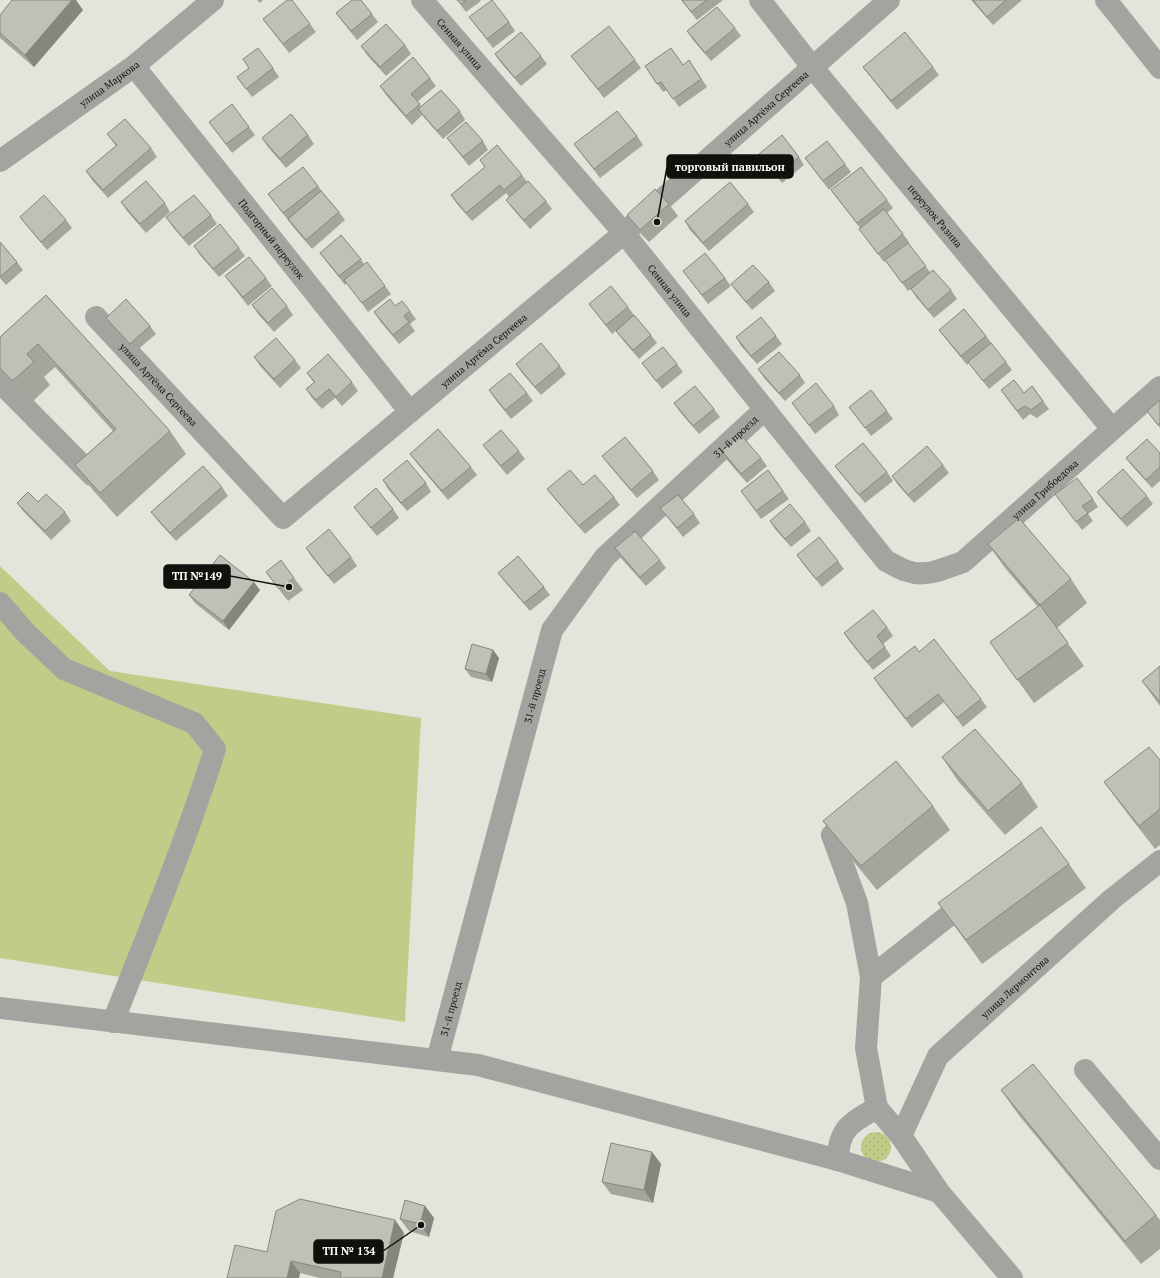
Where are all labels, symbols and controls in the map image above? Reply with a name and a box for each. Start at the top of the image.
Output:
street label: Сенная улица [434,15,486,72]
street label: улица Маркова [76,58,142,110]
street label: улица Артёма Сергеева [720,67,811,150]
callout: торговый павильон [667,155,793,178]
text: торговый павильон [675,160,785,174]
street label: переулок Разина [905,181,965,250]
street label: Подгорный переулок [236,196,308,282]
street label: Сенная улица [645,262,695,320]
street label: улица Артёма Сергеева [437,311,529,391]
street label: улица Артёма Сергеева [116,339,200,429]
street label: 31-й проезд [710,412,761,460]
street label: улица Грибоедова [1008,456,1081,523]
callout: ТП №149 [164,565,230,588]
text: ТП №149 [172,569,222,583]
street label: 31-й проезд [521,667,548,725]
street label: улица Лермонтова [977,953,1051,1021]
street label: 31-й проезд [437,980,464,1038]
callout: ТП № 134 [314,1240,383,1263]
text: ТП № 134 [322,1244,376,1258]

